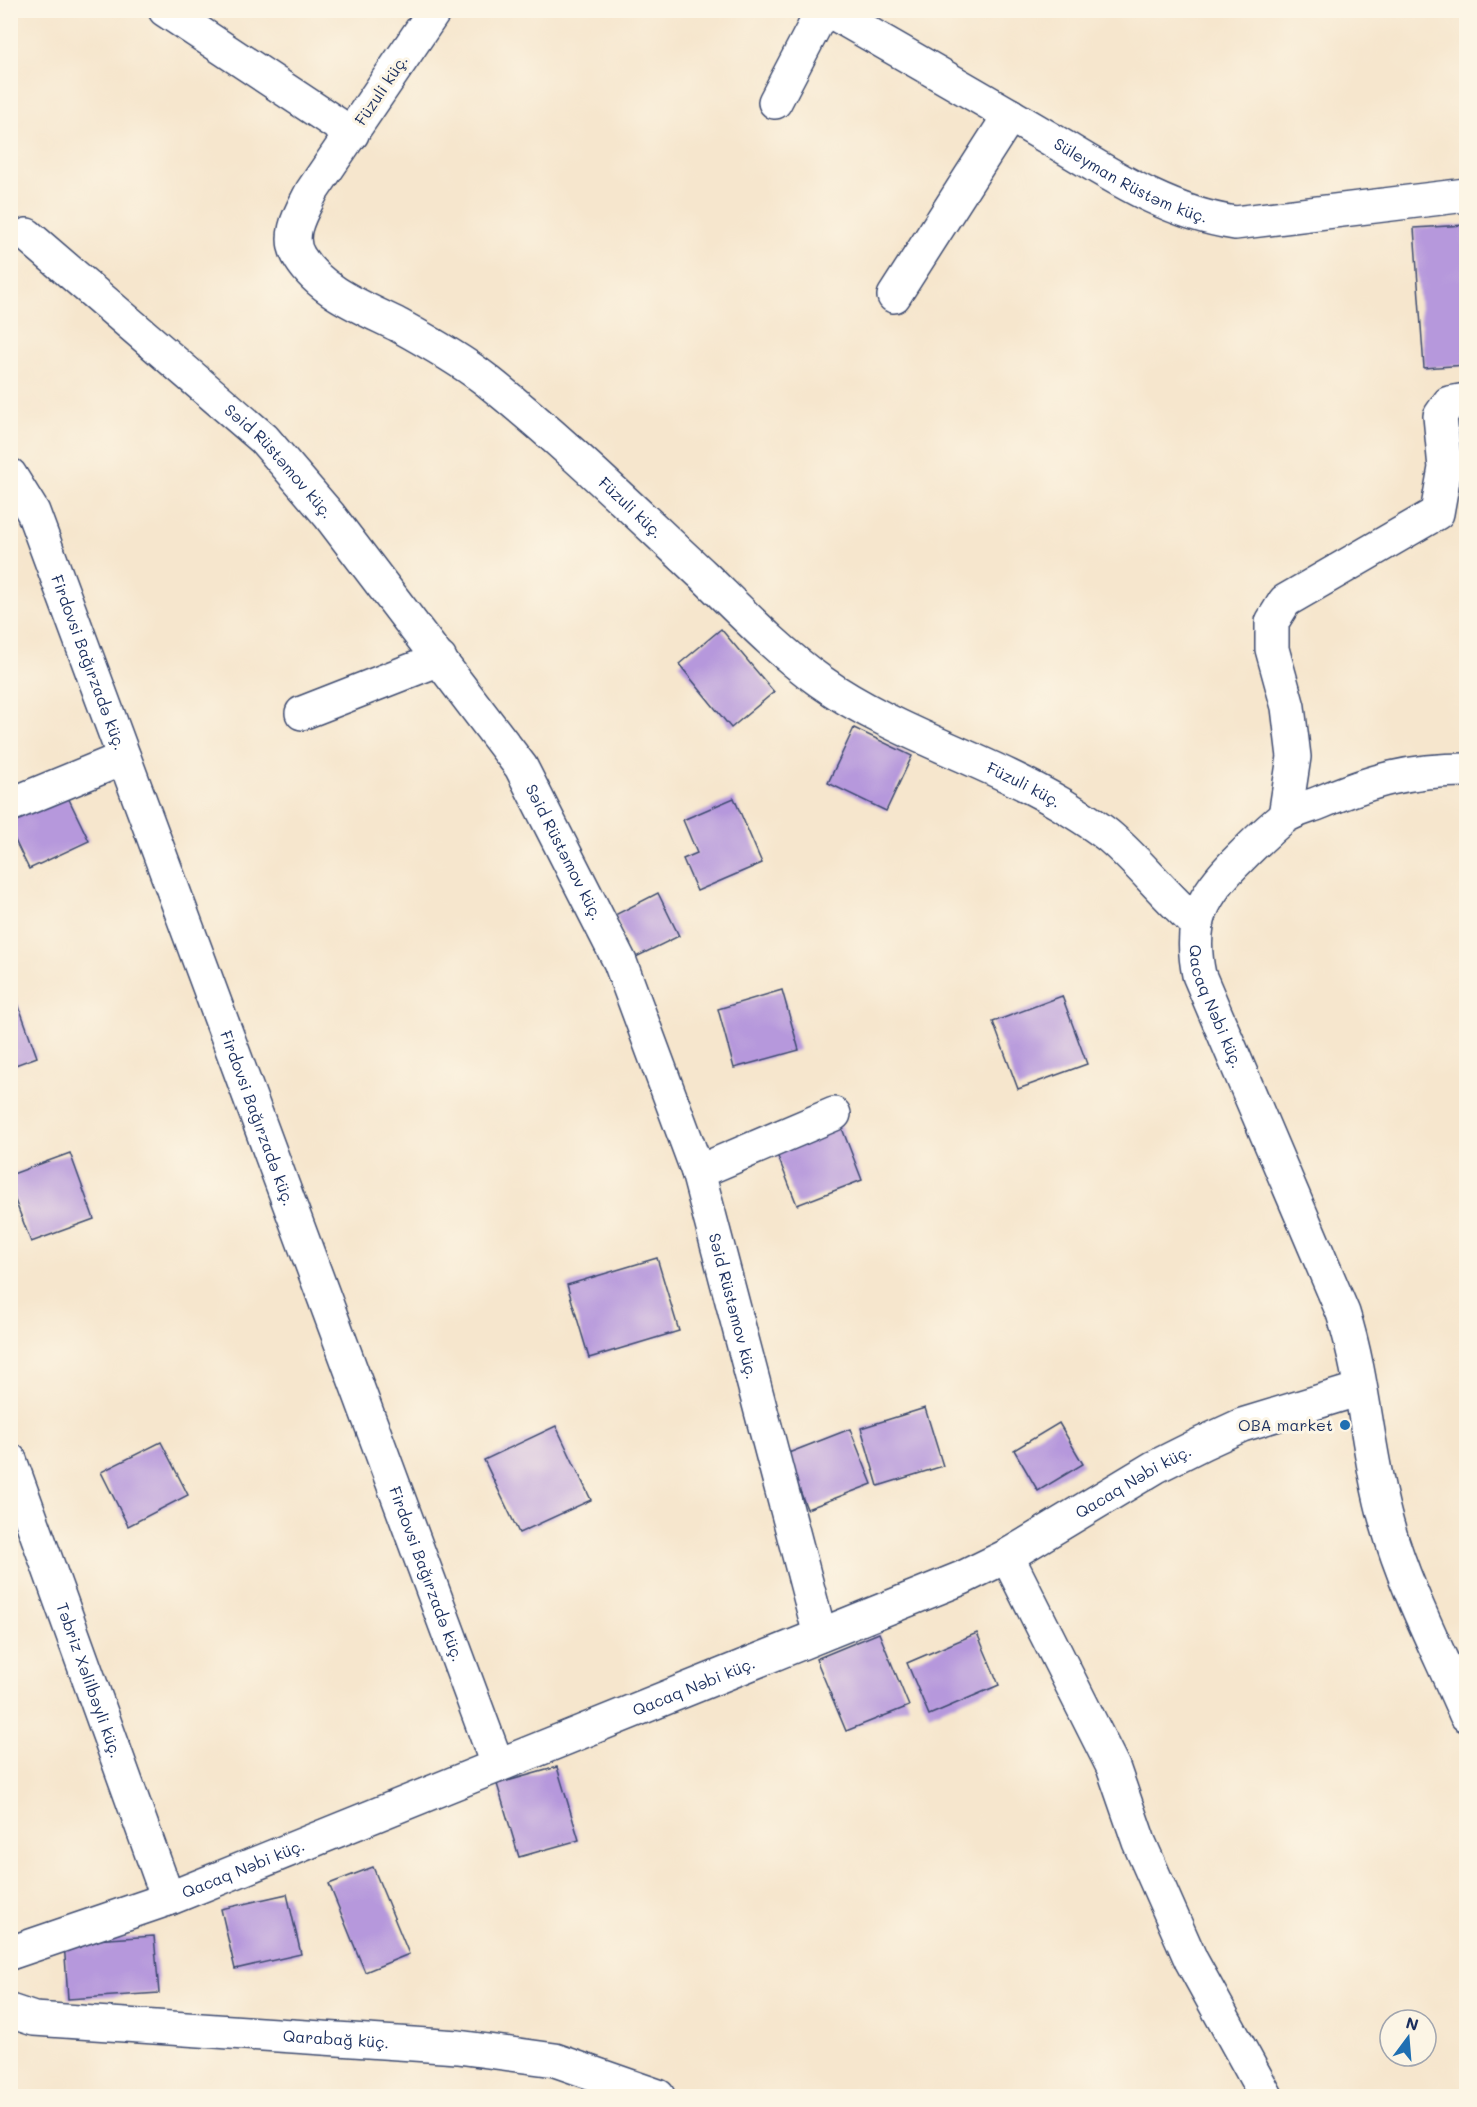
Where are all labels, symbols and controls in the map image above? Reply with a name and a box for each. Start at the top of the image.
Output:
street label: Füzuli küç. [349,50,412,129]
street label: Süleyman Rüstəm küç. [1050,133,1210,227]
street label: Səid Rüstəmov küç. [220,399,338,523]
street label: Füzuli küç. [595,472,668,542]
street label: Firdovsi Bağırzadə küç. [47,572,131,753]
street label: Füzuli küç. [984,757,1065,812]
street label: Səid Rüstəmov küç. [521,780,608,924]
street label: Qacaq Nəbi küç. [1185,944,1248,1071]
street label: Firdovsi Bağırzadə küç. [216,1027,300,1209]
street label: Səid Rüstəmov küç. [705,1231,763,1381]
place label: OBA market [1238,1414,1333,1435]
marker: OBA market [1338,1418,1352,1432]
street label: Qacaq Nəbi küç. [1071,1440,1194,1523]
street label: Firdovsi Bağırzadə küç. [385,1483,469,1664]
street label: Təbriz Xəlilbəyli küç. [52,1600,127,1760]
street label: Qacaq Nəbi küç. [629,1652,758,1720]
street label: Qacaq Nəbi küç. [178,1834,307,1902]
north arrow [1378,2008,1438,2068]
text: N [1404,2011,1421,2035]
street label: Qarabağ küç. [282,2024,390,2052]

